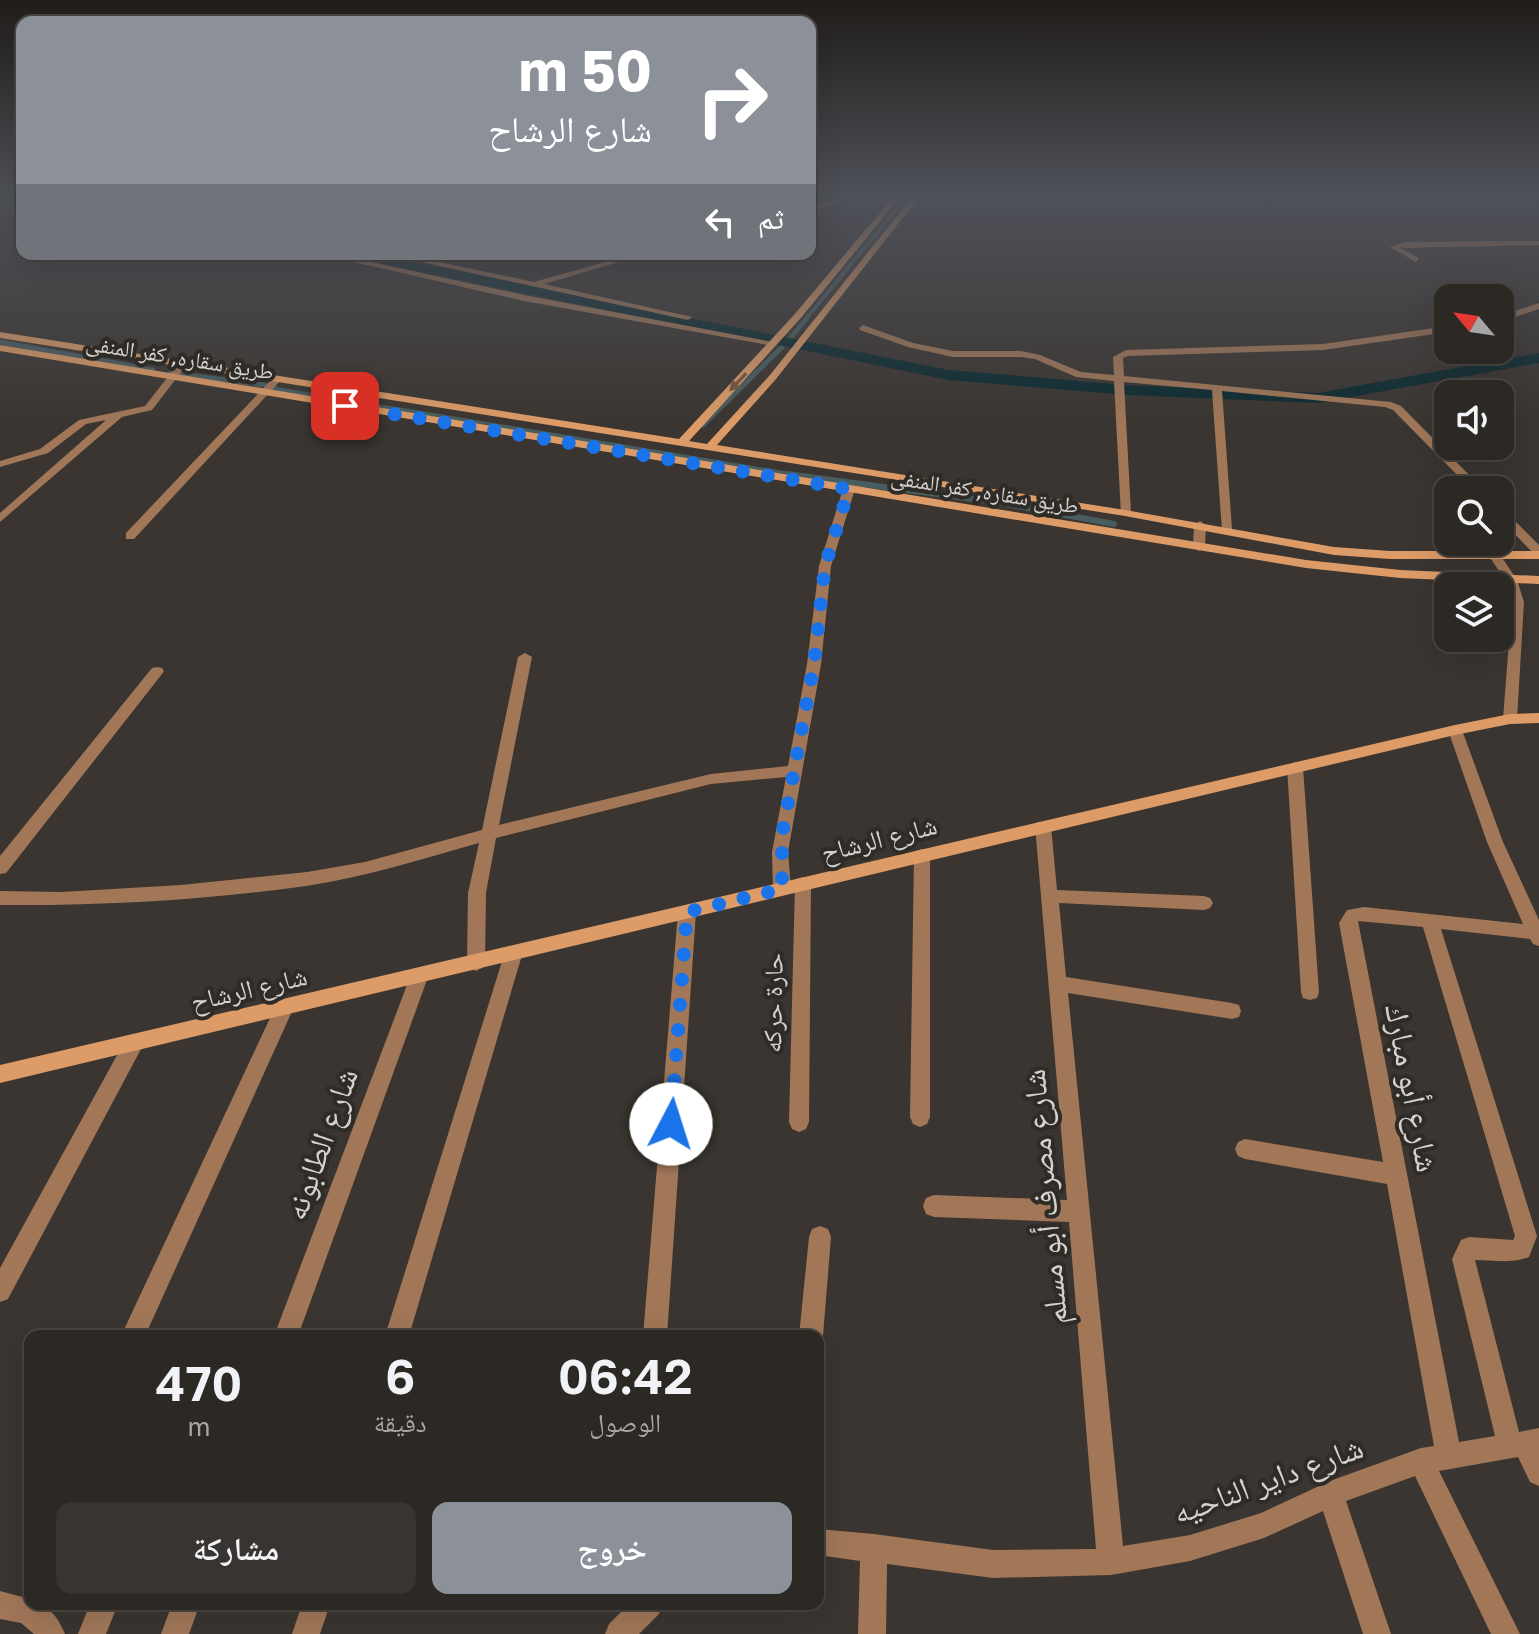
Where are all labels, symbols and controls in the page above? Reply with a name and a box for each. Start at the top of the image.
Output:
text: 50 m [518,36,652,103]
icon: right [680,48,784,152]
text: شارع الرشاح [488,107,652,150]
icon: left [698,200,742,244]
text: ثم [758,200,784,236]
north arrow [1434,284,1514,364]
map controls [1434,284,1514,652]
street label: طريق سقاره, كفر المنفى [84,328,276,386]
pin [311,372,379,440]
one-way arrow [729,373,747,392]
button: sound [1434,380,1514,460]
icon: arrive [323,384,367,428]
street label: طريق سقاره, كفر المنفى [889,462,1081,520]
button: search [1434,476,1514,556]
button: layers [1434,572,1514,652]
street label: شارع الرشاح [818,809,940,869]
street label: حارة حركه [756,953,789,1053]
street label: شارع الرشاح [188,960,310,1018]
street label: شارع أبو مبارك [1376,1001,1448,1175]
street label: شارع الطابونه [275,1063,367,1225]
street label: شارع مصرف أبو مسلم [1014,1067,1077,1326]
position arrow [629,1082,713,1166]
text: 6 [385,1347,415,1405]
text: 06:42 [558,1347,693,1405]
text: 470 [156,1354,242,1412]
text: دقيقة [374,1407,427,1438]
text: الوصول [589,1407,661,1438]
text: m [187,1411,210,1442]
street label: شارع داير الناحيه [1167,1427,1369,1533]
button: مشاركة [56,1502,416,1594]
button: خروج [432,1502,792,1594]

